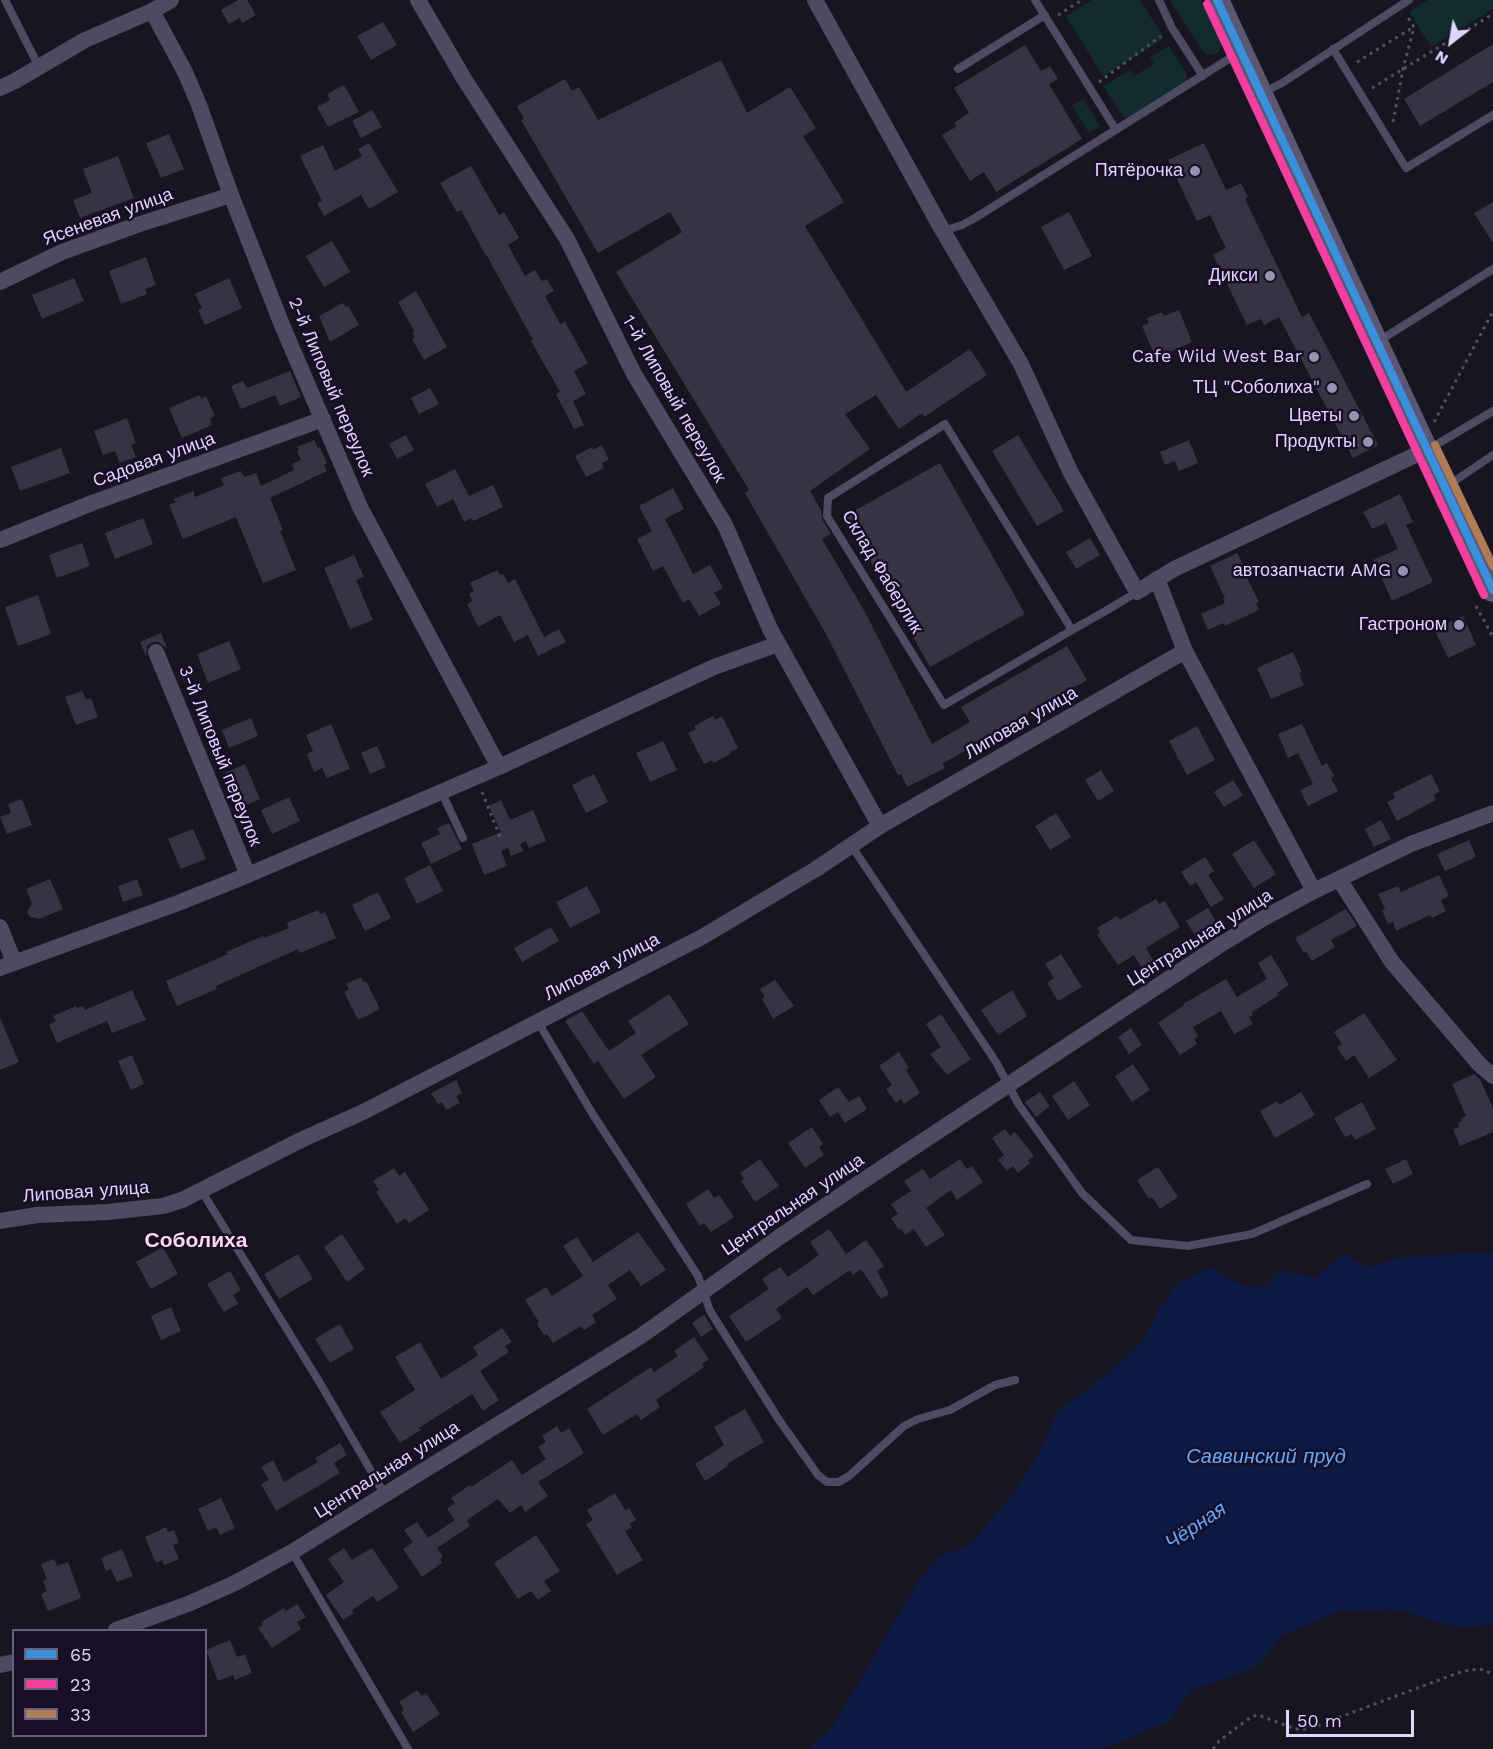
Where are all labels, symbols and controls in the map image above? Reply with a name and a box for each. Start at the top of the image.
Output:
north arrow [1421,12,1481,72]
text: N [1432,47,1451,69]
place label: Пятёрочка [1095,160,1183,182]
marker: Пятёрочка [1188,164,1202,178]
street label: Ясеневая улица [40,183,176,251]
place label: Дикси [1209,265,1258,287]
marker: Дикси [1263,269,1277,283]
street label: 2-й Липовый переулок [283,294,379,480]
street label: 1-й Липовый переулок [617,312,731,486]
place label: Cafe Wild West Bar [1132,346,1302,368]
marker: Cafe Wild West Bar [1307,350,1321,364]
place label: ТЦ "Соболиха" [1193,377,1320,399]
marker: ТЦ "Соболиха" [1325,381,1339,395]
place label: Цветы [1289,405,1342,427]
marker: Цветы [1347,409,1361,423]
street label: Садовая улица [90,428,218,492]
place label: Продукты [1275,431,1356,453]
marker: Продукты [1361,435,1375,449]
street label: Склад Фаберлик [837,506,927,638]
place label: автозапчасти AMG [1233,560,1391,582]
marker: автозапчасти AMG [1396,564,1410,578]
place label: Гастроном [1359,614,1447,636]
marker: Гастроном [1452,618,1466,632]
street label: 3-й Липовый переулок [174,663,266,849]
street label: Липовая улица [961,682,1081,764]
street label: Центральная улица [1124,885,1276,991]
street label: Липовая улица [541,929,663,1005]
street label: Центральная улица [718,1149,868,1261]
street label: Липовая улица [22,1177,150,1207]
district label: Соболиха [145,1228,247,1254]
street label: Центральная улица [311,1417,463,1523]
water label: Саввинский пруд [1186,1445,1346,1469]
water label: Чёрная [1161,1497,1231,1555]
legend [12,1629,207,1737]
text: 65 [70,1644,91,1665]
text: 23 [70,1674,91,1695]
scale bar [1289,1698,1416,1736]
text: 33 [70,1704,91,1725]
text: 50 m [1297,1710,1342,1731]

